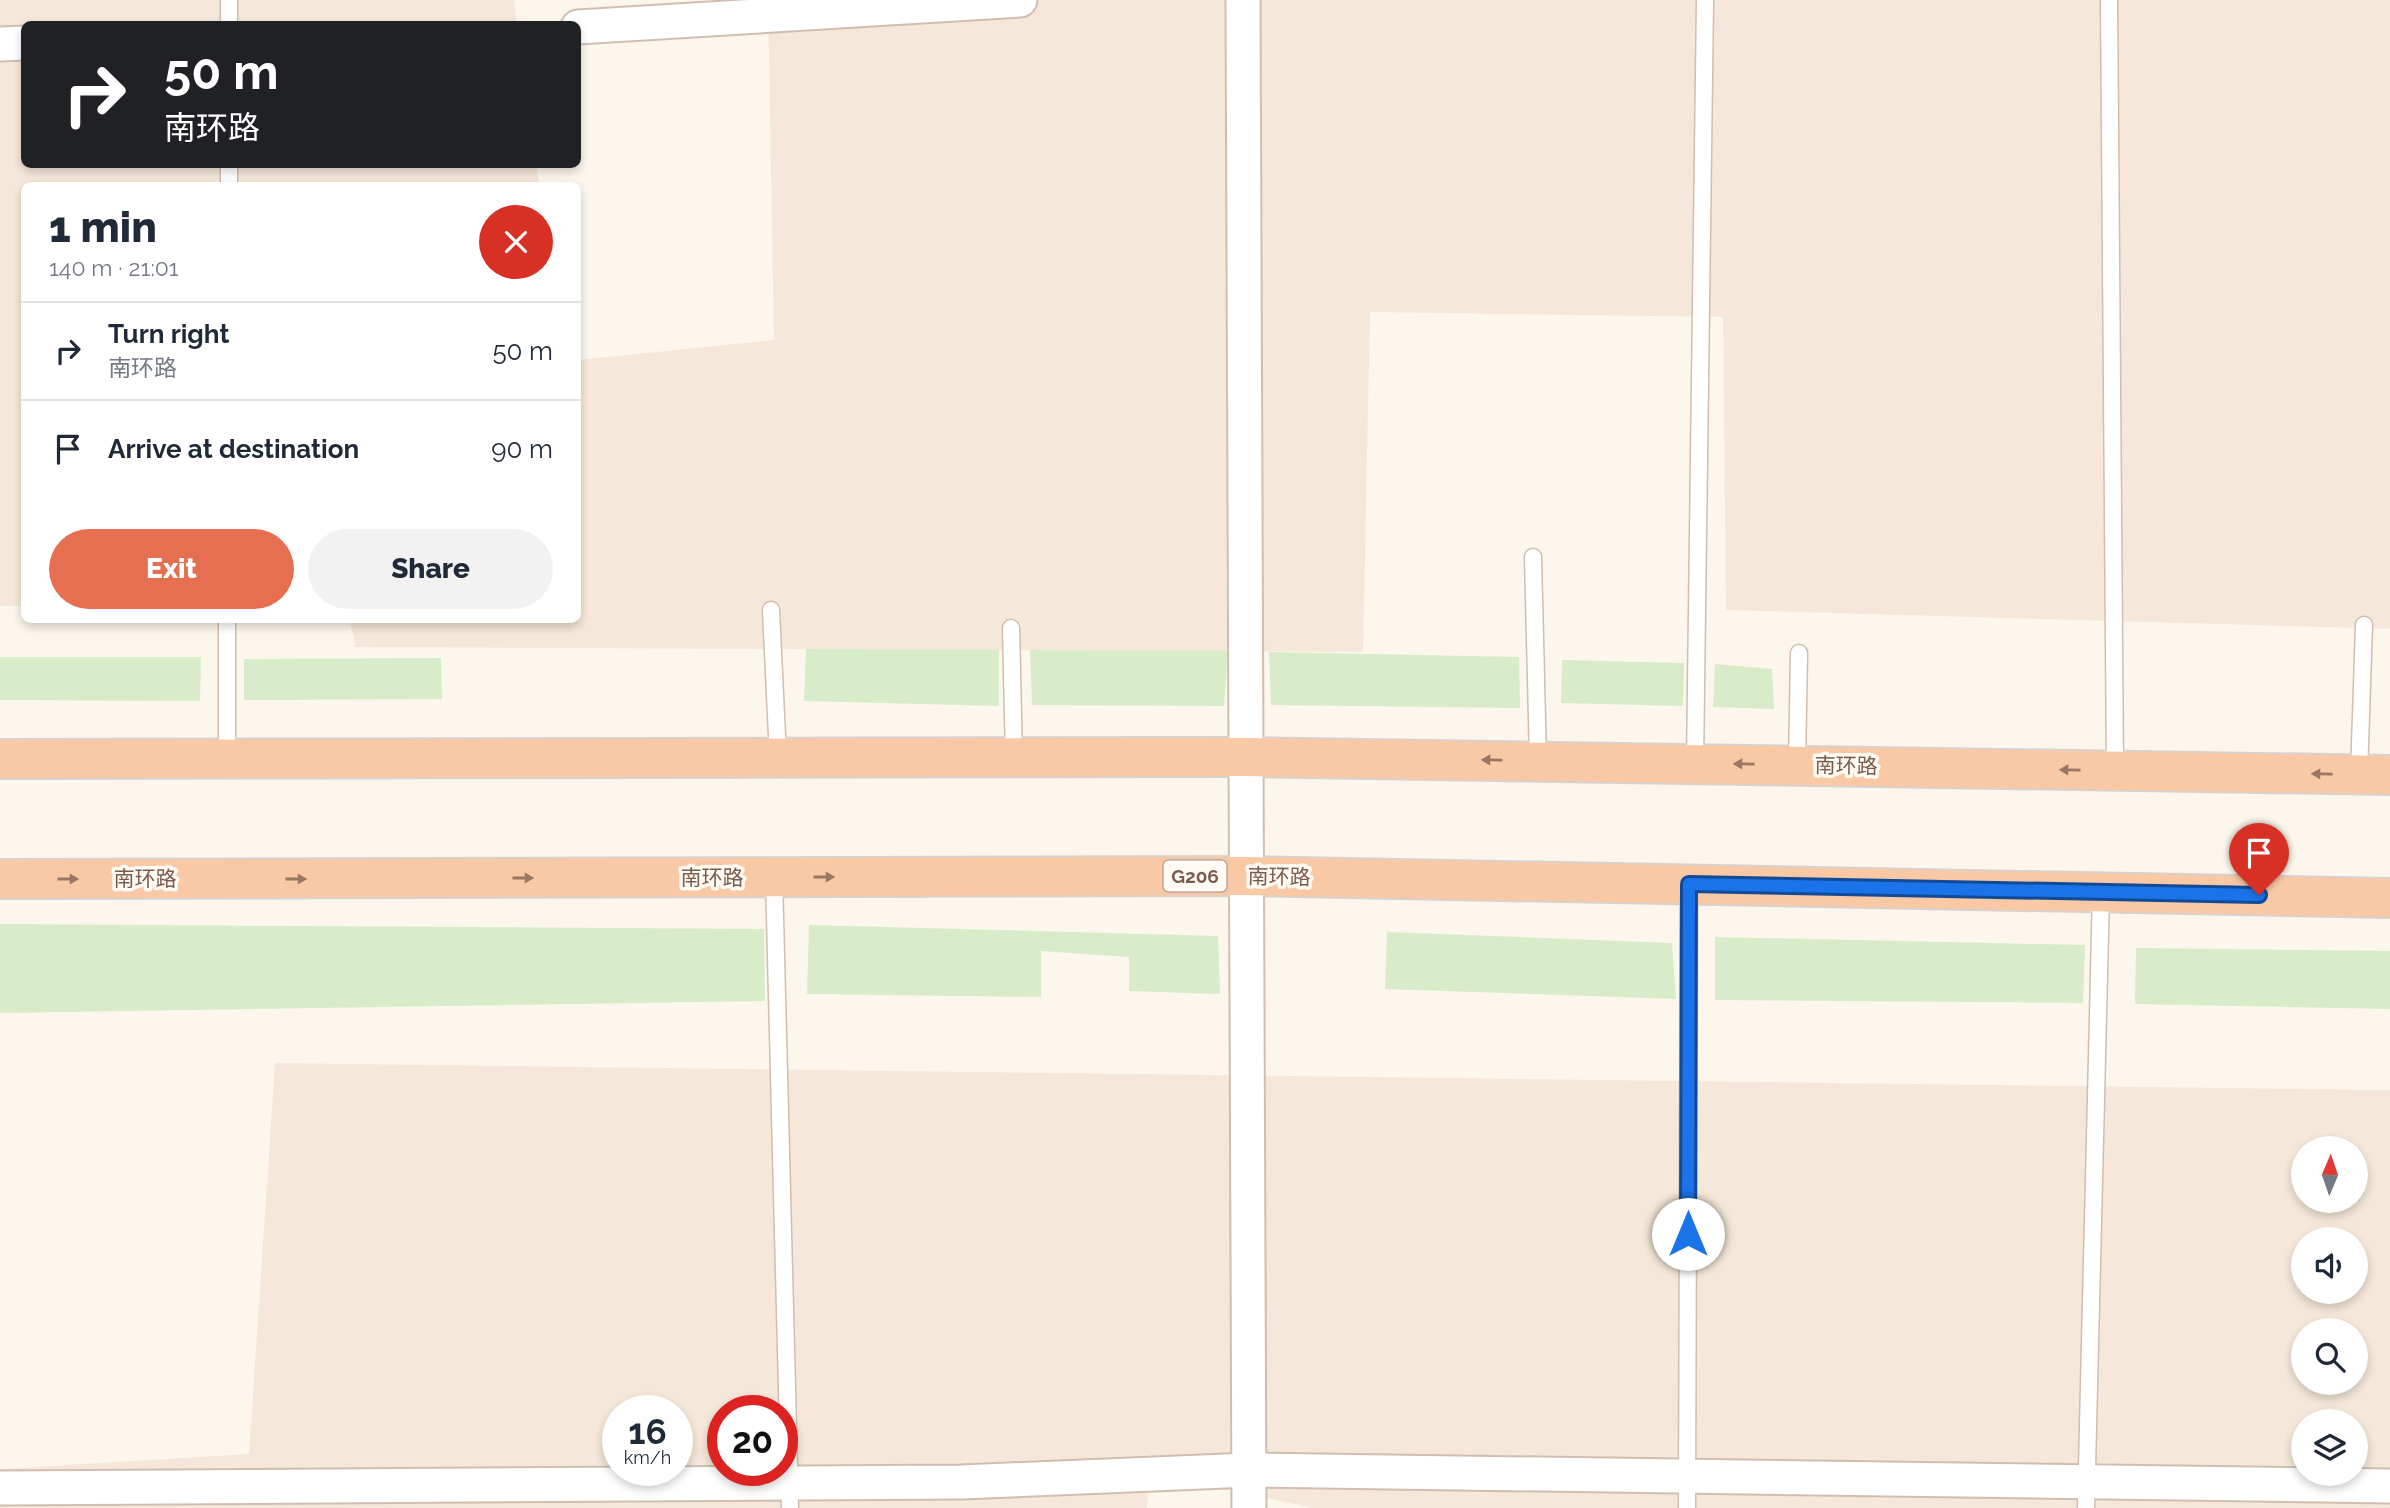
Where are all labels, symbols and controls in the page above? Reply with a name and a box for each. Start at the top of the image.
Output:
text: 50 m [164,43,279,100]
icon: right [49,49,140,140]
text: 南环路 [164,109,260,146]
text: 1 min [49,203,157,252]
button: close [479,205,553,279]
text: 140 m · 21:01 [49,254,179,281]
text: Turn right [108,319,229,349]
icon: right [49,332,87,370]
text: 50 m [492,336,553,366]
text: 南环路 [108,354,177,381]
icon: arrive [49,430,87,468]
text: Arrive at destination [108,434,359,464]
text: 90 m [491,434,553,464]
button: Exit [49,529,294,609]
button: Share [308,529,553,609]
street label: 南环路 [1814,752,1878,779]
one-way arrow [1481,755,1503,766]
one-way arrow [1733,759,1755,770]
one-way arrow [2059,764,2081,776]
one-way arrow [2311,768,2333,780]
pin [2229,823,2289,895]
icon: arrive [2240,834,2278,872]
road number: G206 [1164,860,1226,891]
street label: 南环路 [1247,863,1311,890]
street label: 南环路 [681,865,744,890]
street label: 南环路 [114,866,177,891]
one-way arrow [813,871,835,883]
one-way arrow [512,872,534,884]
one-way arrow [57,873,79,885]
one-way arrow [285,873,307,885]
north arrow [2291,1136,2368,1213]
map controls [2291,1136,2368,1486]
position arrow [1651,1197,1725,1271]
button: sound [2291,1227,2368,1304]
button: search [2291,1318,2368,1395]
speed limit sign: 20 [707,1395,798,1486]
button: layers [2291,1409,2368,1486]
text: 16 [628,1411,667,1452]
text: km/h [624,1447,671,1468]

